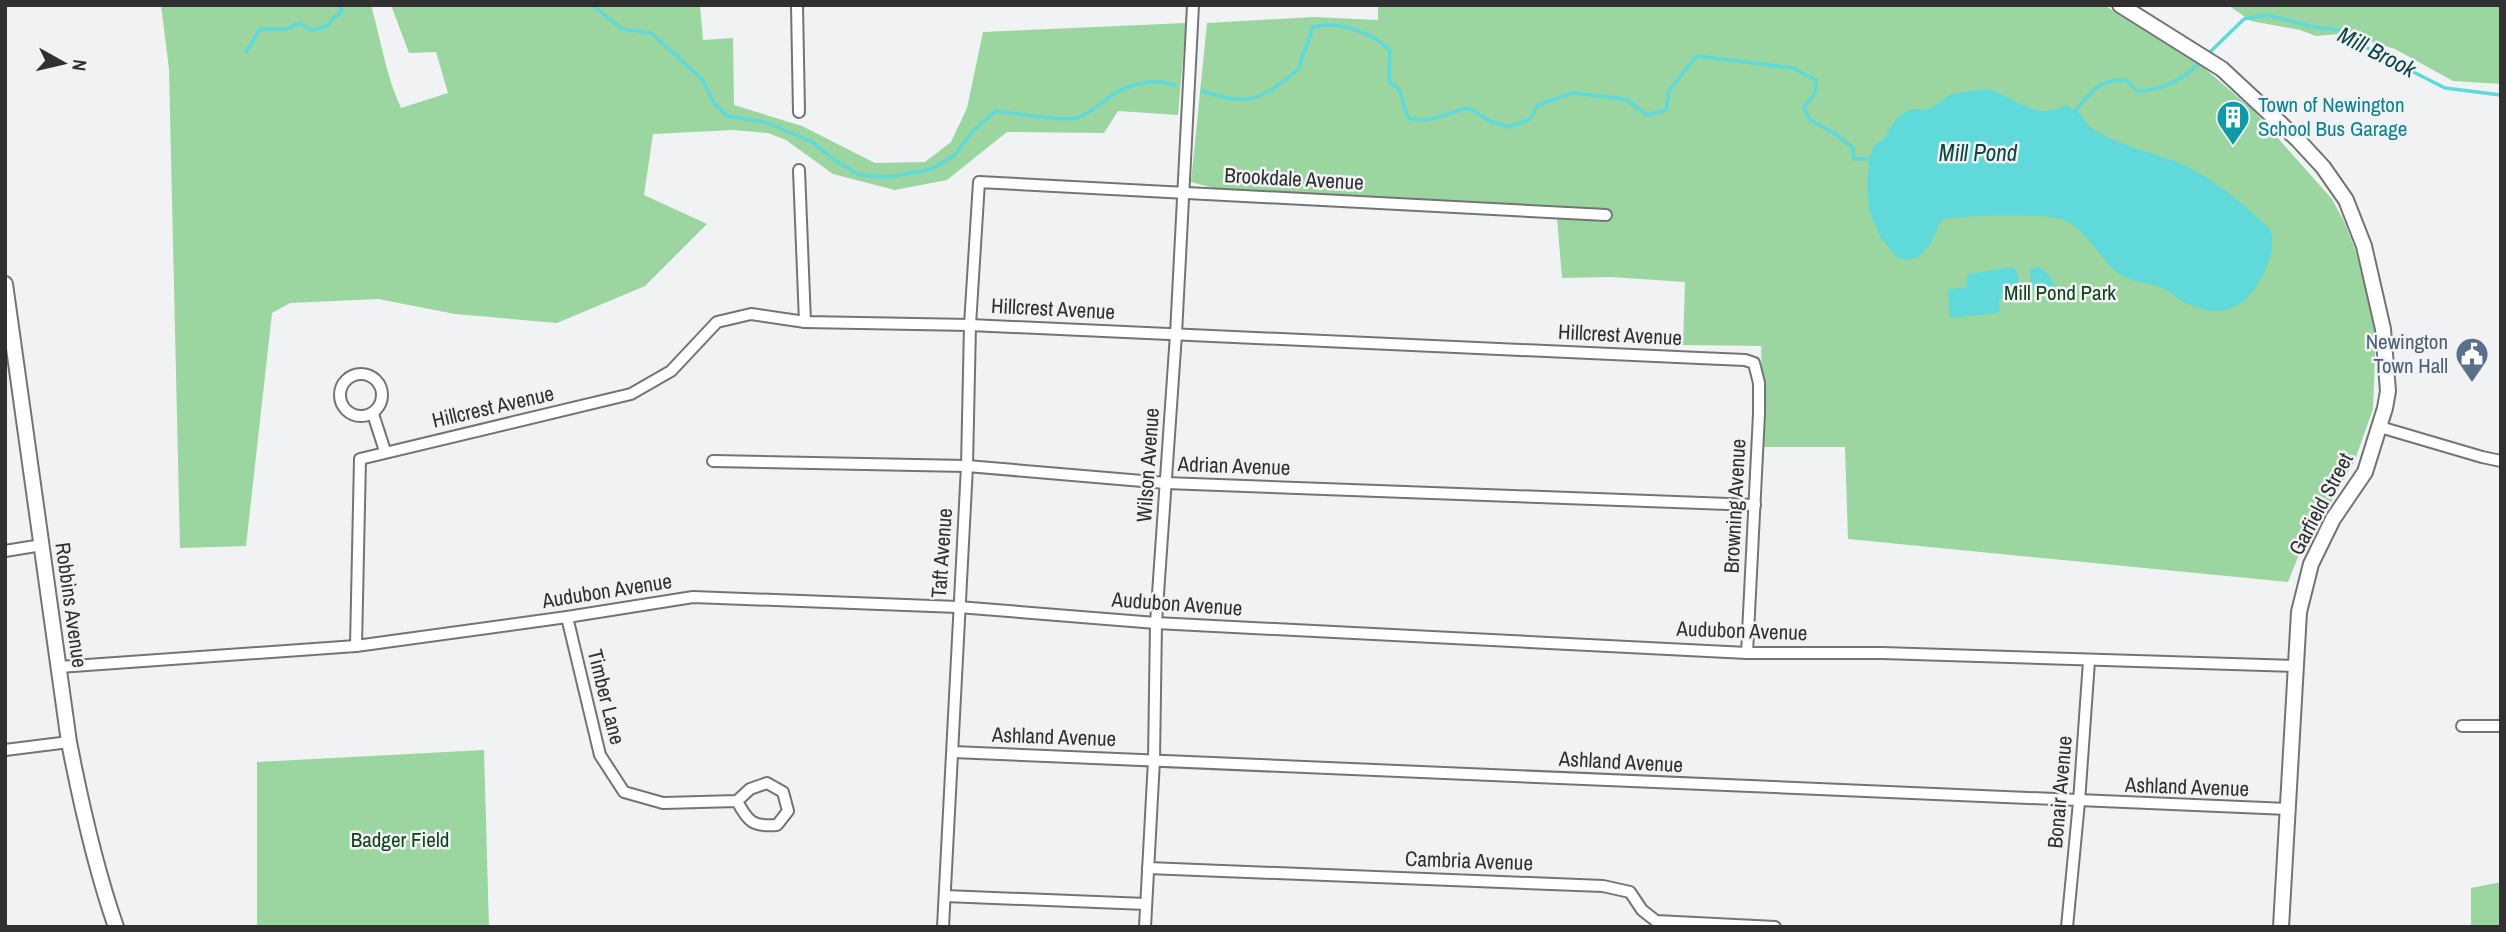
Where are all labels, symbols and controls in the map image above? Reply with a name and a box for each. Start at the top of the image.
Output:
water label: Mill Brook [2333,19,2423,85]
north arrow [28,28,98,98]
text: N [66,58,93,73]
place label: Town of Newington School Bus Garage [2258,90,2407,143]
building icon: Town of Newington School Bus Garage [2214,98,2252,147]
water label: Mill Pond [1939,137,2018,168]
street label: Brookdale Avenue [1224,160,1364,197]
park label: Mill Pond Park [2004,278,2116,307]
street label: Hillcrest Avenue [990,291,1116,326]
street label: Hillcrest Avenue [1557,317,1683,352]
place label: Newington Town Hall [2366,327,2448,380]
public building icon: Newington Town Hall [2453,335,2491,384]
street label: Hillcrest Avenue [429,378,557,435]
street label: Wilson Avenue [1129,407,1166,523]
street label: Browning Avenue [1716,438,1753,574]
street label: Garfield Street [2281,447,2360,560]
street label: Adrian Avenue [1176,449,1291,482]
street label: Taft Avenue [924,507,959,599]
street label: Robbins Avenue [48,540,95,669]
street label: Audubon Avenue [539,566,674,615]
street label: Audubon Avenue [1110,584,1243,623]
street label: Audubon Avenue [1675,614,1808,647]
street label: Timber Lane [581,646,632,748]
street label: Ashland Avenue [990,720,1117,753]
street label: Bonair Avenue [2040,735,2079,849]
street label: Ashland Avenue [1557,744,1684,779]
street label: Ashland Avenue [2123,770,2250,803]
park label: Badger Field [351,825,449,854]
street label: Cambria Avenue [1405,844,1533,877]

